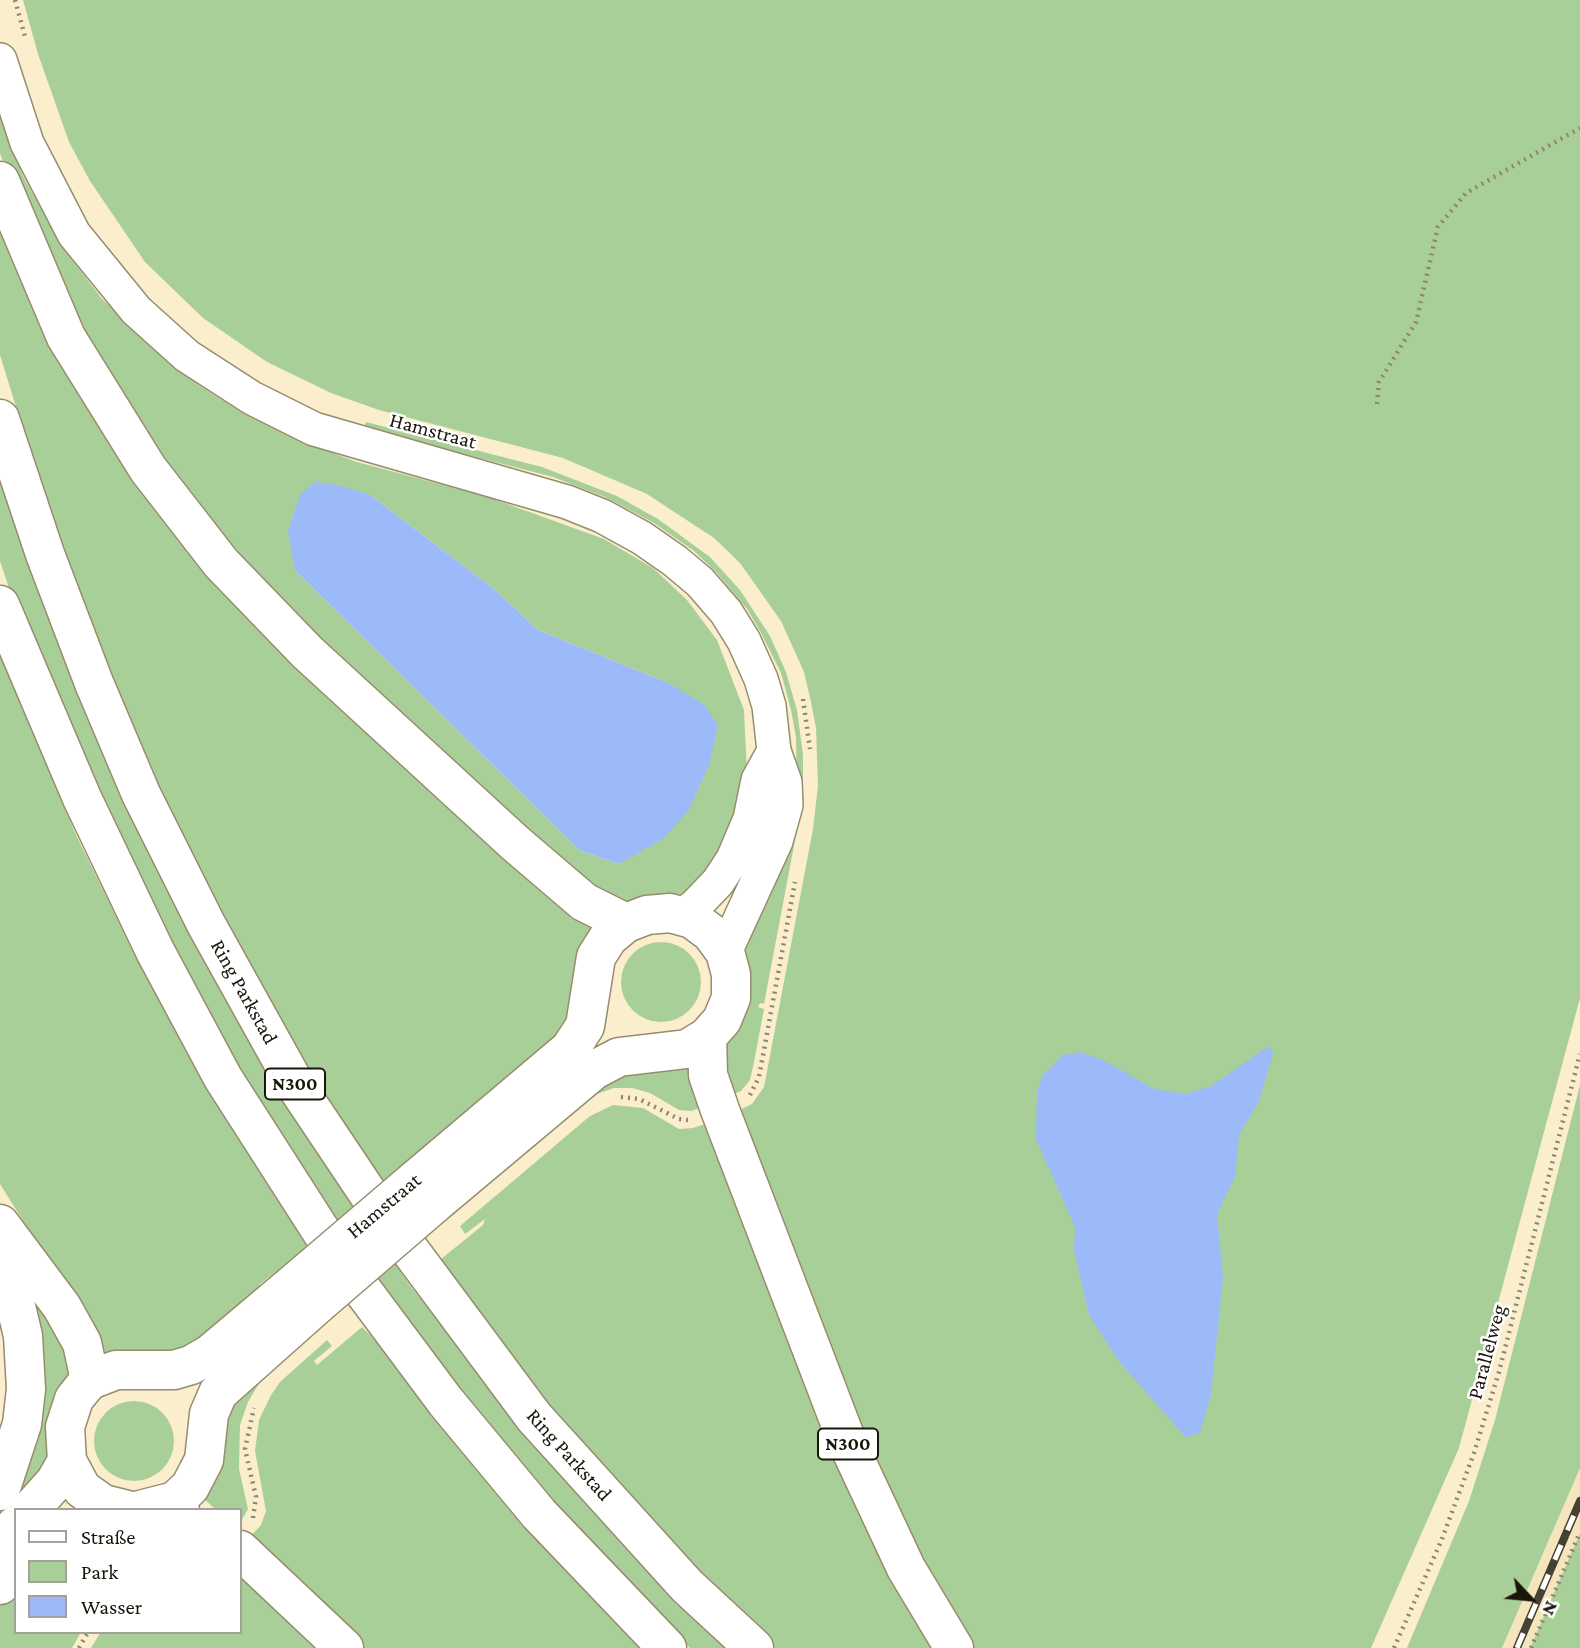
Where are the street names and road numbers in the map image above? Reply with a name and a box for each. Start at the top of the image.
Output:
street label: Hamstraat [387,407,479,455]
street label: Ring Parkstad [205,935,283,1049]
road number: N300 [265,1068,325,1100]
street label: Hamstraat [342,1168,426,1244]
street label: Parallelweg [1462,1302,1512,1402]
street label: Ring Parkstad [521,1404,617,1506]
road number: N300 [818,1428,878,1460]

